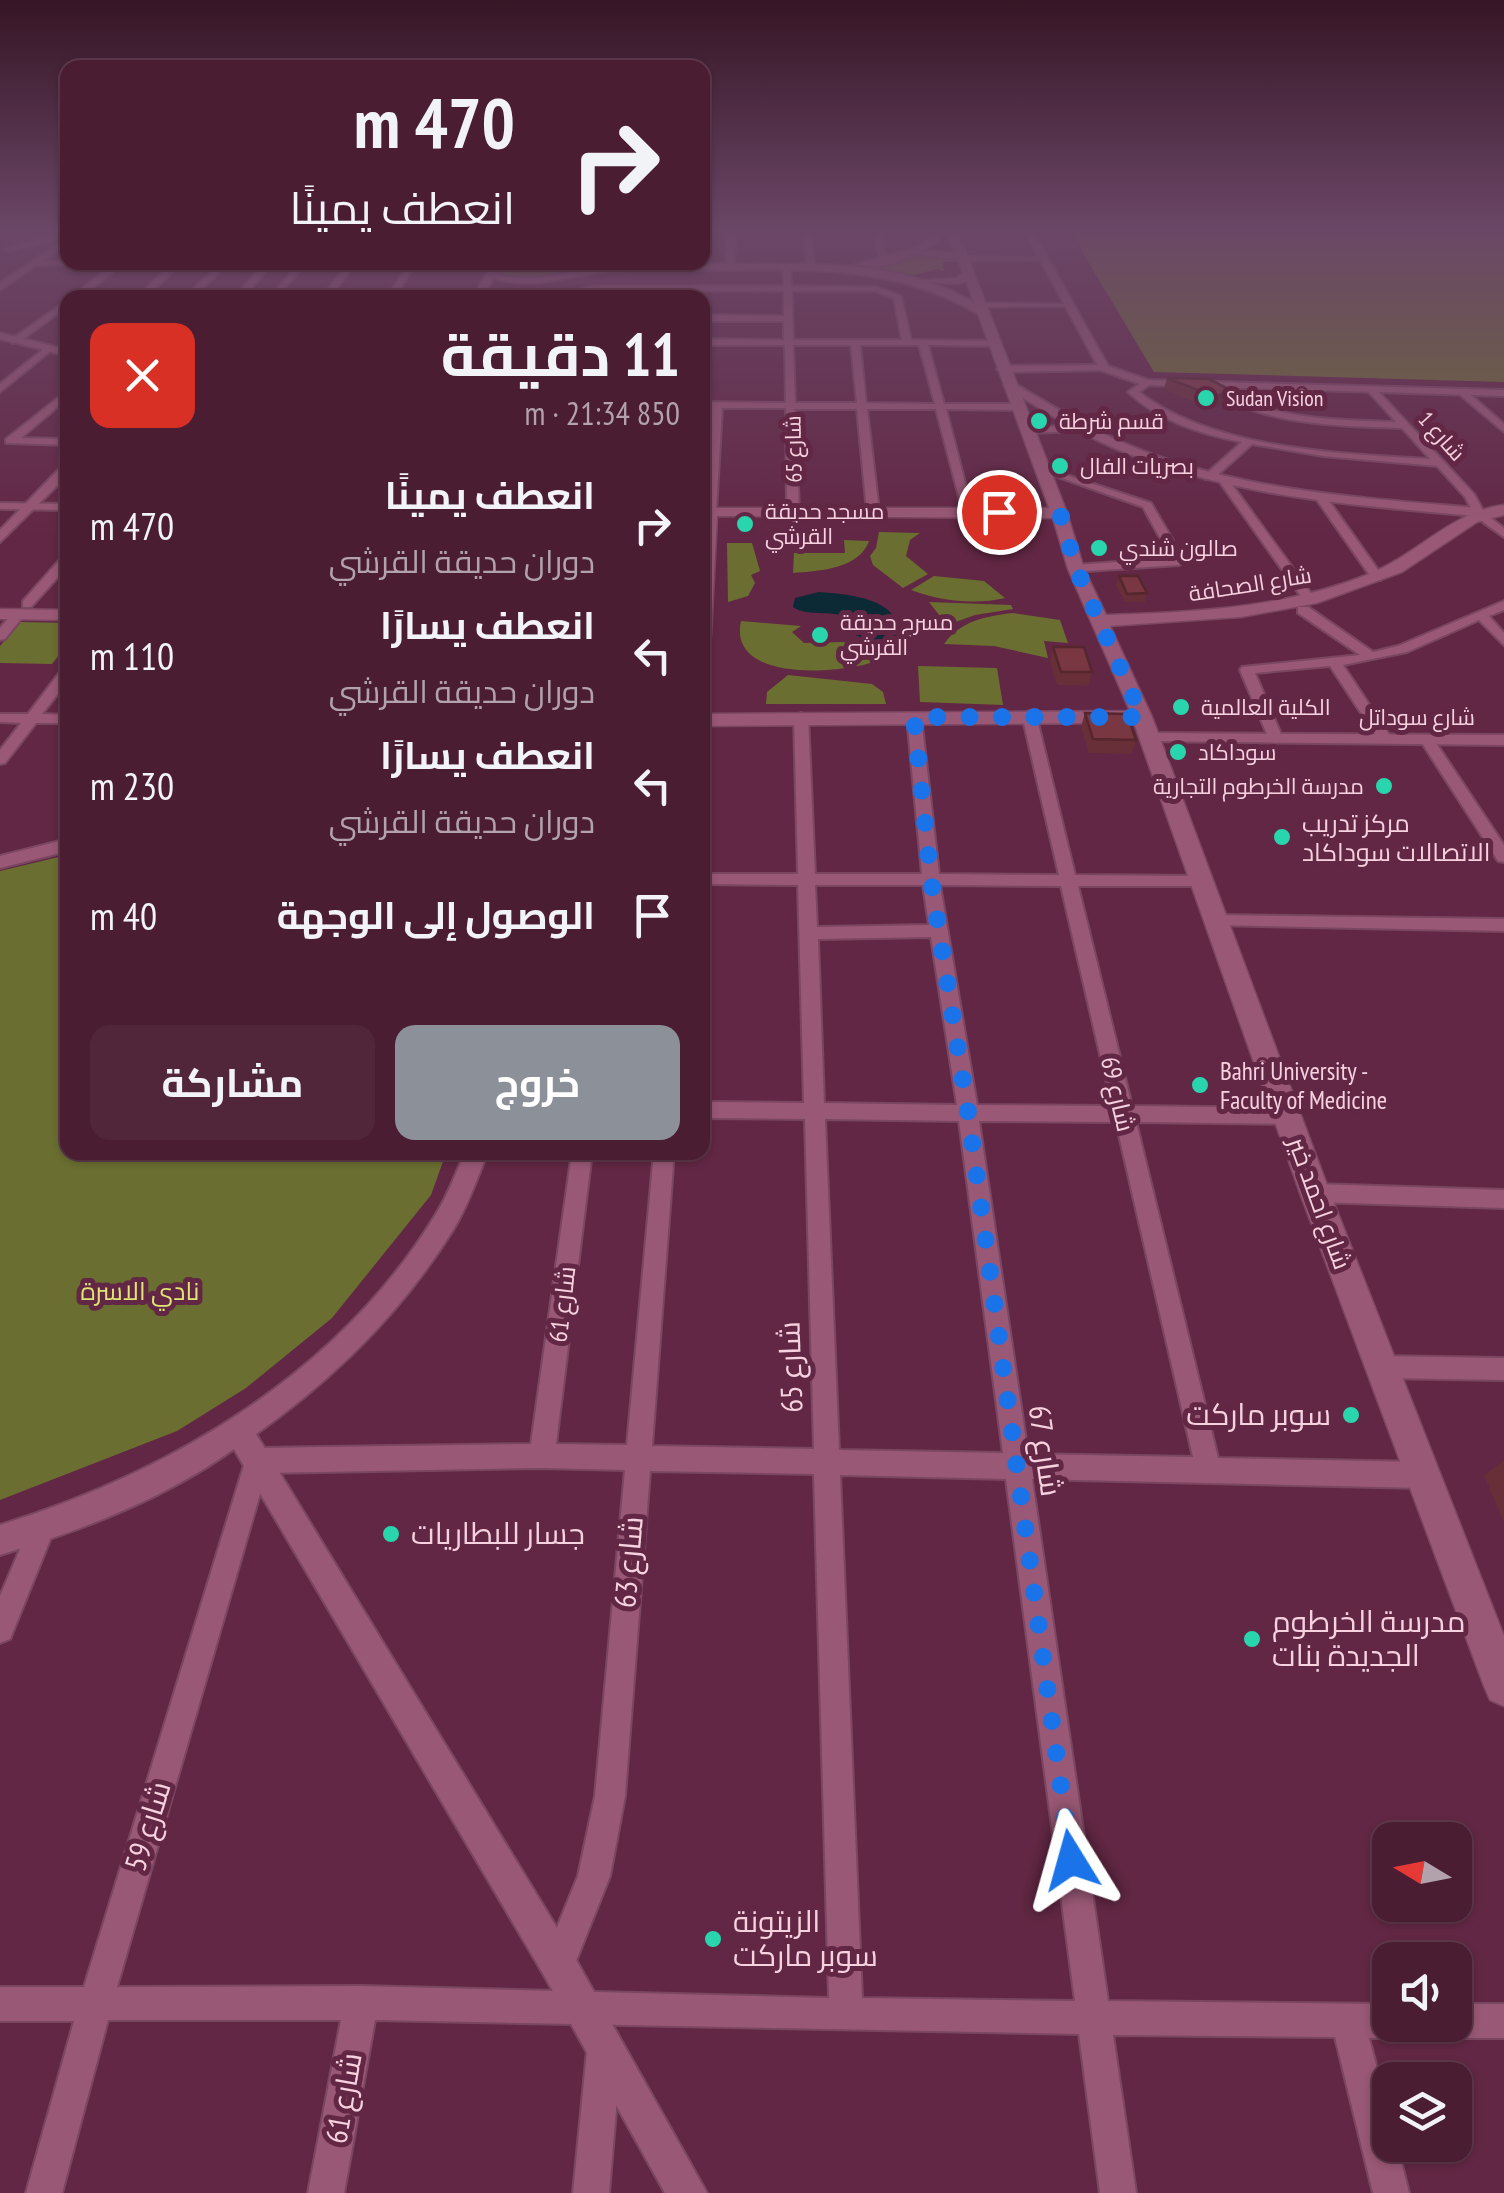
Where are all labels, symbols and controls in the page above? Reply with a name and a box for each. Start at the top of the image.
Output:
text: 470 m [354,77,515,167]
icon: right [550,100,680,230]
text: انعطف يمينًا [289,178,515,236]
text: 11 دقيقة [441,315,680,393]
button: close [90,323,195,428]
place label: Sudan Vision [1226,384,1323,412]
marker: Sudan Vision [1195,387,1217,409]
text: 850 m · 21:34 [525,392,680,434]
street label: شارع 1 [1412,405,1472,467]
place label: قسم شرطة [1059,407,1164,437]
marker: قسم شرطة [1028,410,1050,432]
street label: شارع 65 [778,415,809,483]
place label: بصريات الفال [1080,452,1194,480]
marker: بصريات الفال [1049,455,1071,477]
text: انعطف يمينًا [385,470,595,519]
pin [957,470,1042,555]
icon: arrive [972,485,1027,540]
place label: مسجد حديقة القرشي [765,497,884,553]
icon: right [625,498,680,553]
text: 470 m [90,501,174,550]
marker: مسجد حديقة القرشي [734,513,756,535]
place label: صالون شندي [1119,534,1238,565]
marker: صالون شندي [1088,537,1110,559]
text: دوران حديقة القرشي [329,540,595,582]
street label: شارع الصحافة [1187,560,1314,609]
text: انعطف يسارًا [380,600,595,649]
place label: مسرح حديقة القرشي [840,608,953,664]
marker: مسرح حديقة القرشي [809,624,831,646]
icon: left [625,628,680,683]
text: 110 m [90,631,174,680]
text: دوران حديقة القرشي [329,670,595,712]
place label: الكلية العالمية [1201,693,1331,721]
marker: الكلية العالمية [1170,696,1192,718]
street label: شارع سوداتل [1359,703,1475,732]
text: انعطف يسارًا [380,730,595,779]
place label: سوداكاد [1198,738,1276,766]
marker: سوداكاد [1167,741,1189,763]
icon: left [625,758,680,813]
text: 230 m [90,761,174,810]
place label: مدرسة الخرطوم التجارية [1153,772,1364,802]
marker: مدرسة الخرطوم التجارية [1373,775,1395,797]
text: دوران حديقة القرشي [329,800,595,842]
place label: مركز تدريب الاتصالات سوداكاد [1302,807,1490,868]
marker: مركز تدريب الاتصالات سوداكاد [1271,826,1293,848]
icon: arrive [625,888,680,943]
text: الوصول إلى الوجهة [277,890,595,939]
text: 40 m [90,891,157,940]
button: مشاركة [90,1025,375,1140]
button: خروج [395,1025,680,1140]
street label: شارع 69 [1093,1053,1142,1135]
place label: Bahri University - Faculty of Medicine [1220,1055,1387,1116]
marker: Bahri University - Faculty of Medicine [1189,1074,1211,1096]
street label: شارع احمد خير [1280,1131,1359,1274]
street label: شارع 61 [541,1264,584,1344]
park label: نادي الاسرة [80,1275,200,1311]
street label: شارع 65 [768,1321,813,1413]
place label: سوبر ماركت [1186,1394,1331,1433]
street label: شارع 67 [1019,1403,1072,1499]
marker: سوبر ماركت [1340,1404,1362,1426]
place label: جسار للبطاريات [411,1513,585,1552]
street label: شارع 63 [604,1515,653,1609]
marker: جسار للبطاريات [380,1523,402,1545]
place label: مدرسة الخرطوم الجديدة بنات [1272,1601,1466,1674]
marker: مدرسة الخرطوم الجديدة بنات [1241,1628,1263,1650]
street label: شارع 59 [115,1776,180,1876]
position arrow [1019,1808,1123,1912]
north arrow [1372,1822,1472,1922]
map controls [1372,1822,1472,2162]
place label: الزيتونة سوبر ماركت [733,1901,878,1974]
marker: الزيتونة سوبر ماركت [702,1928,724,1950]
button: sound [1372,1942,1472,2042]
street label: شارع 61 [315,2049,372,2147]
button: layers [1372,2062,1472,2162]

